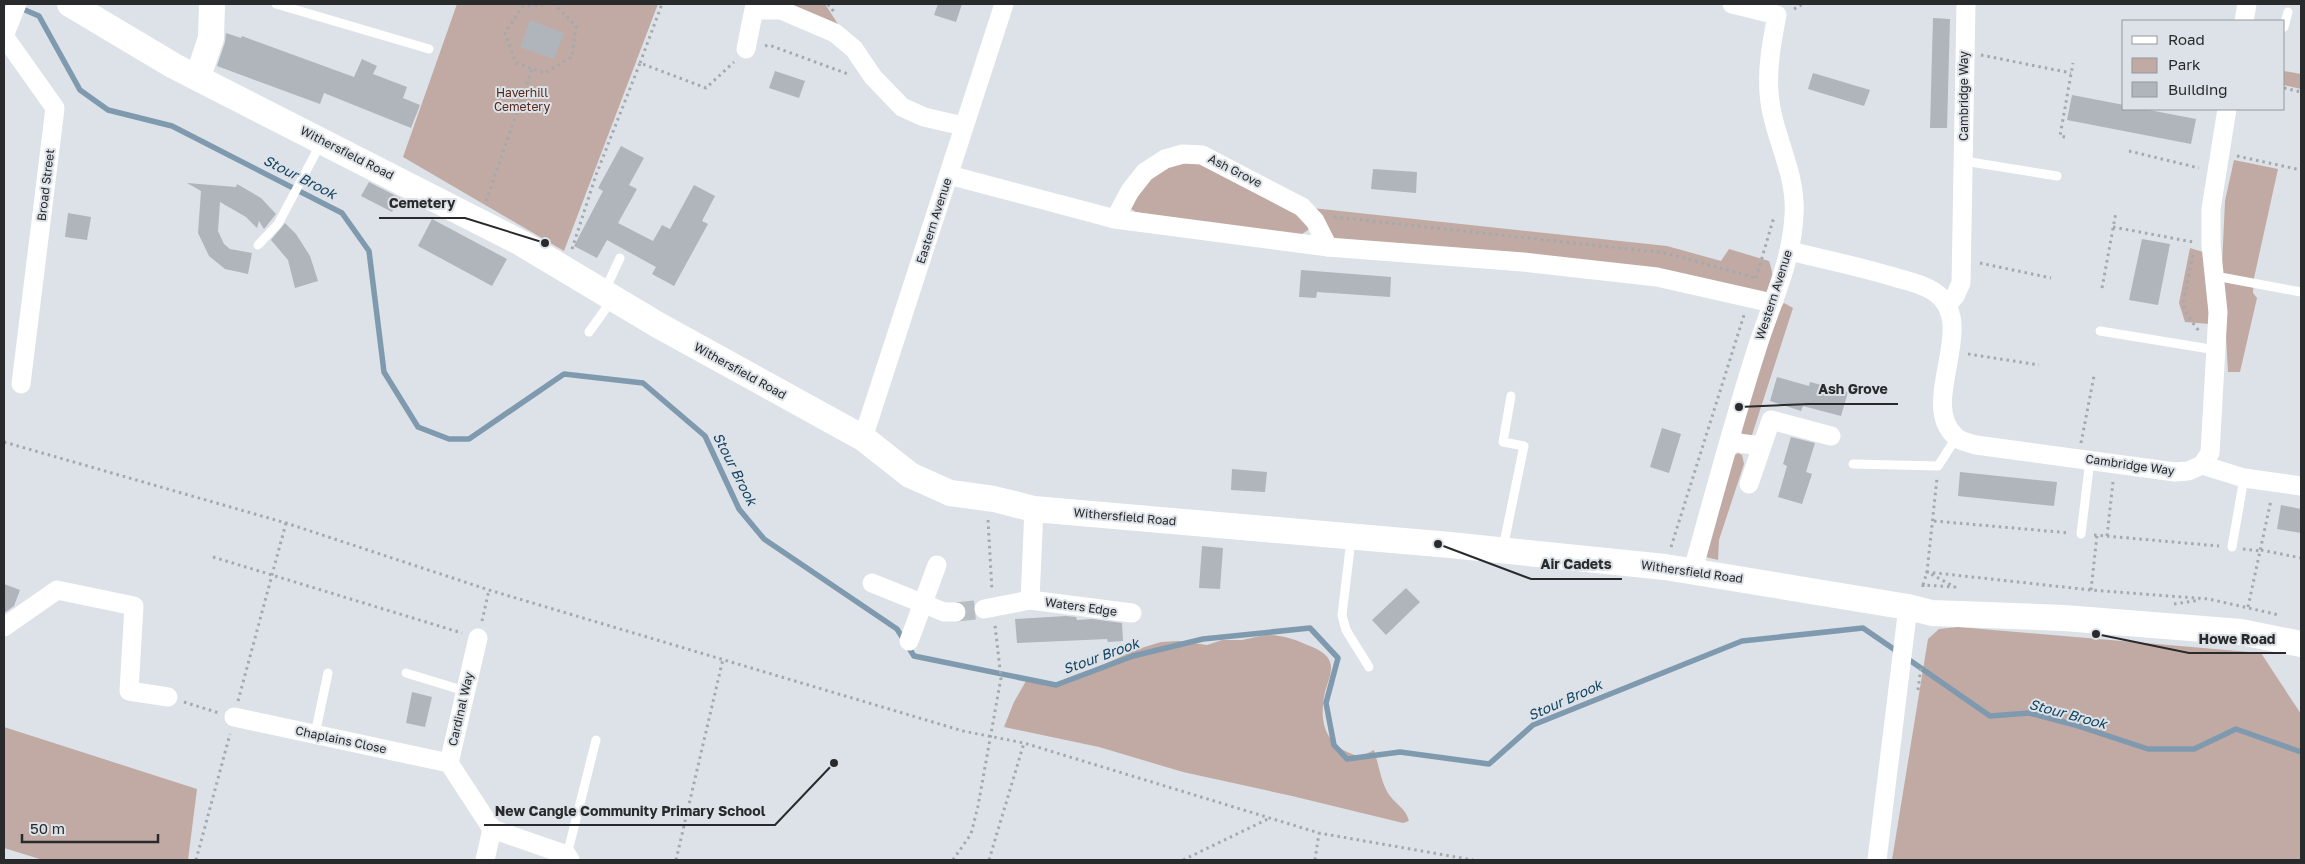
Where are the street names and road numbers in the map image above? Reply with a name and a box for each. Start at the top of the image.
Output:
street label: Cambridge Way [1956,51,1971,141]
street label: Withersfield Road [298,122,397,183]
street label: Broad Street [34,148,57,222]
street label: Ash Grove [1206,151,1265,190]
street label: Eastern Avenue [913,176,954,266]
street label: Western Avenue [1752,248,1795,342]
street label: Withersfield Road [692,339,789,402]
street label: Cambridge Way [2085,451,2176,478]
street label: Withersfield Road [1073,505,1177,528]
street label: Withersfield Road [1640,557,1744,586]
street label: Waters Edge [1044,594,1118,619]
street label: Cardinal Way [445,670,476,747]
street label: Chaplains Close [294,723,388,756]

